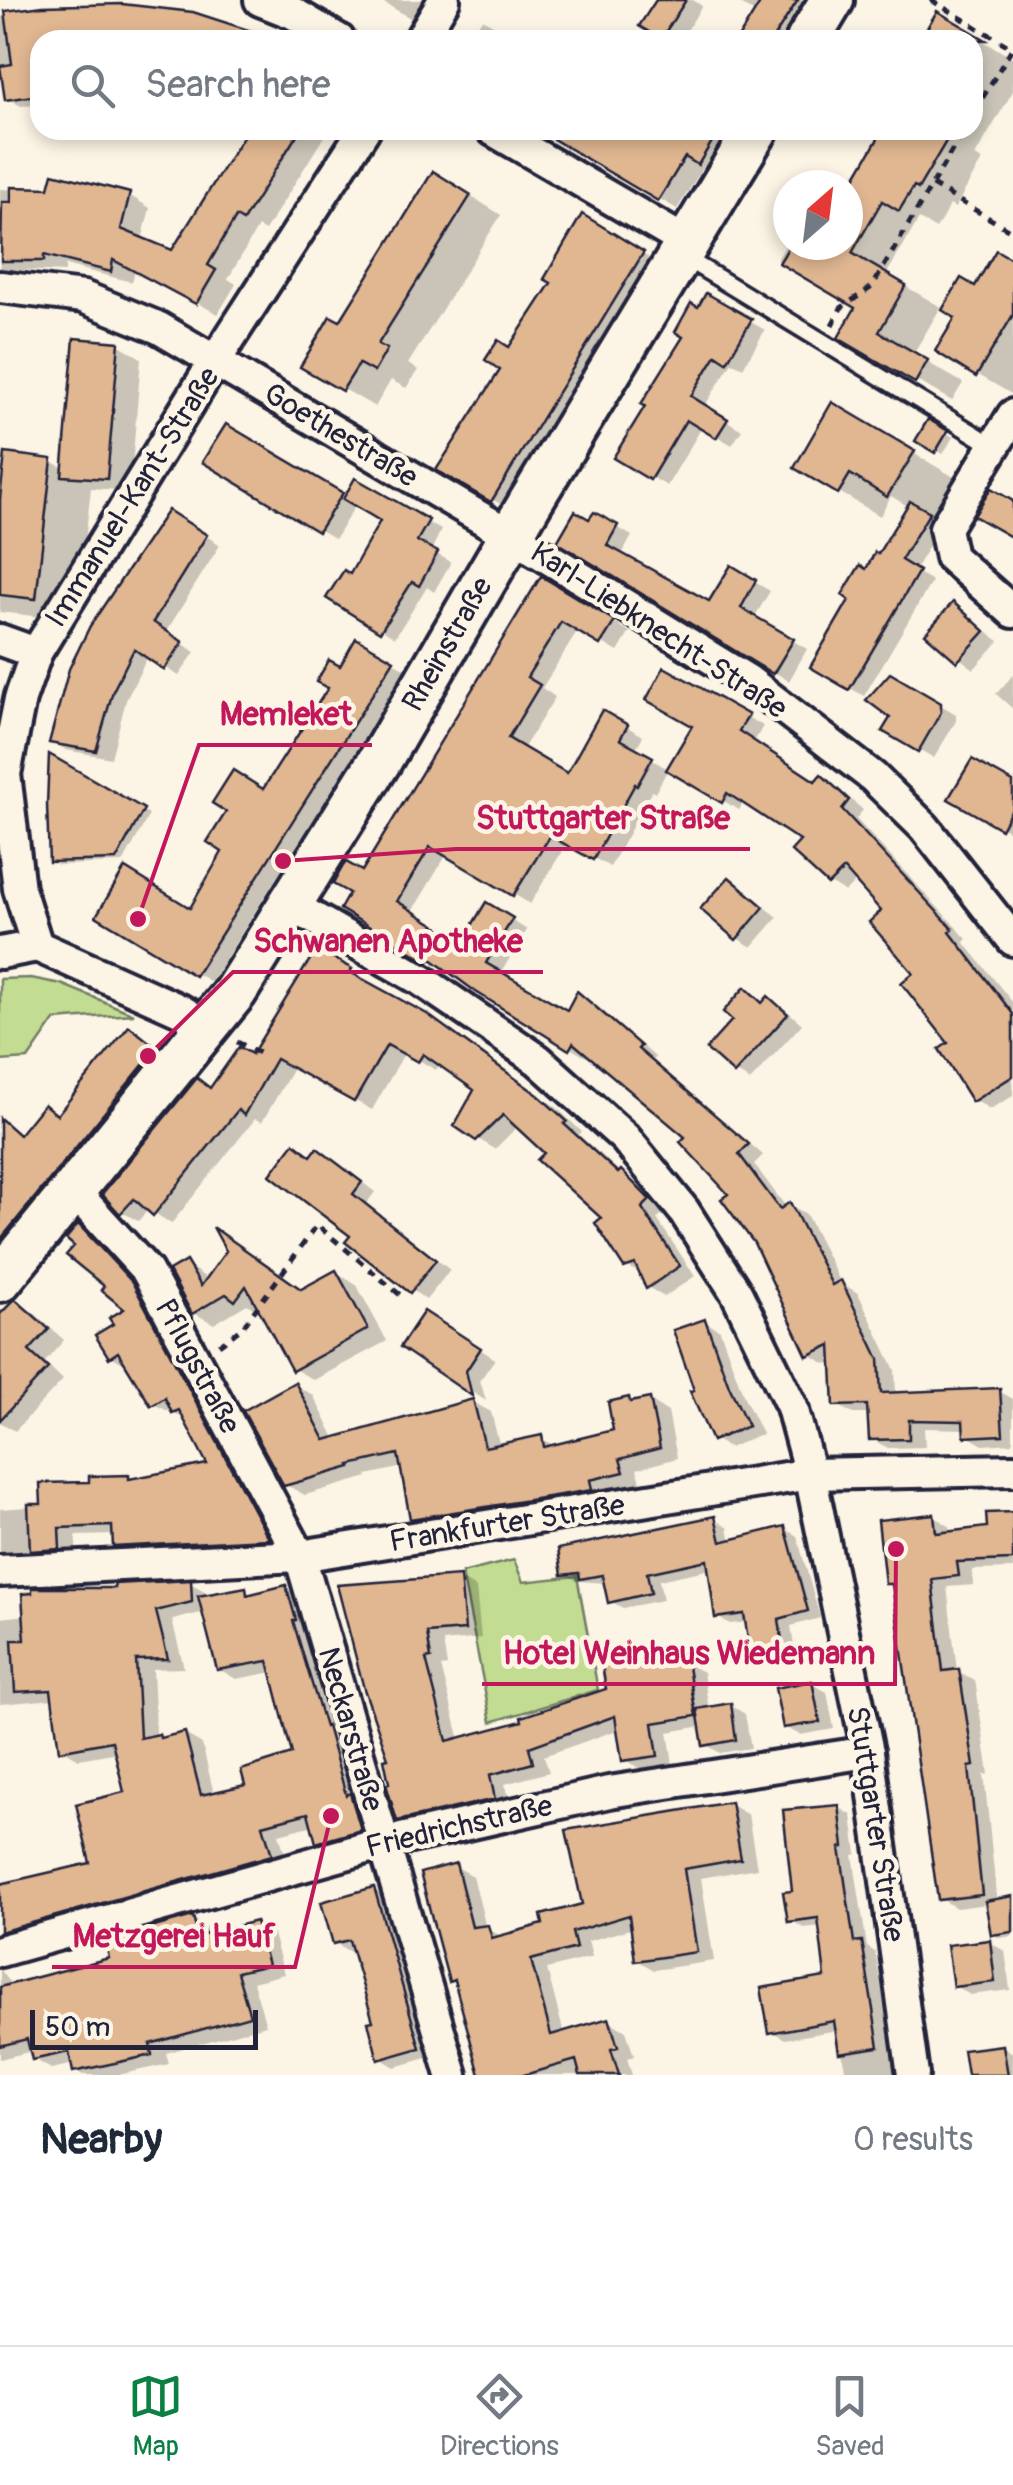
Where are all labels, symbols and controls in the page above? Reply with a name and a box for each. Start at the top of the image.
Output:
search box [30,30,983,140]
icon: search [65,58,120,113]
text: Search here [145,61,331,109]
north arrow [773,170,863,260]
street label: Immanuel-Kant-Straße [37,360,228,634]
street label: Goethestraße [257,375,425,496]
street label: Karl-Liebknecht-Straße [524,534,794,727]
street label: Rheinstraße [394,570,501,718]
callout: Memleket [199,683,372,745]
text: Memleket [220,695,353,735]
callout: Stuttgarter Straße [456,787,750,849]
text: Stuttgarter Straße [476,799,731,839]
callout: Schwanen Apotheke [233,910,543,972]
text: Schwanen Apotheke [253,922,524,962]
street label: Pflugstraße [147,1292,249,1440]
street label: Frankfurter Straße [387,1487,627,1560]
callout: Hotel Weinhaus Wiedemann [482,1622,895,1684]
text: Hotel Weinhaus Wiedemann [503,1634,875,1674]
street label: Neckarstraße [309,1643,392,1816]
street label: Stuttgarter Straße [839,1704,912,1945]
street label: Friedrichstraße [362,1787,556,1866]
callout: Metzgerei Hauf [52,1905,295,1967]
text: Metzgerei Hauf [72,1917,277,1957]
scale bar [30,2005,258,2050]
text: 50 m [45,2010,110,2045]
text: Nearby [40,2114,162,2166]
text: 0 results [853,2120,973,2160]
tab: Map [128,2369,183,2464]
tab: Directions [440,2369,559,2464]
tab: Saved [815,2369,885,2464]

